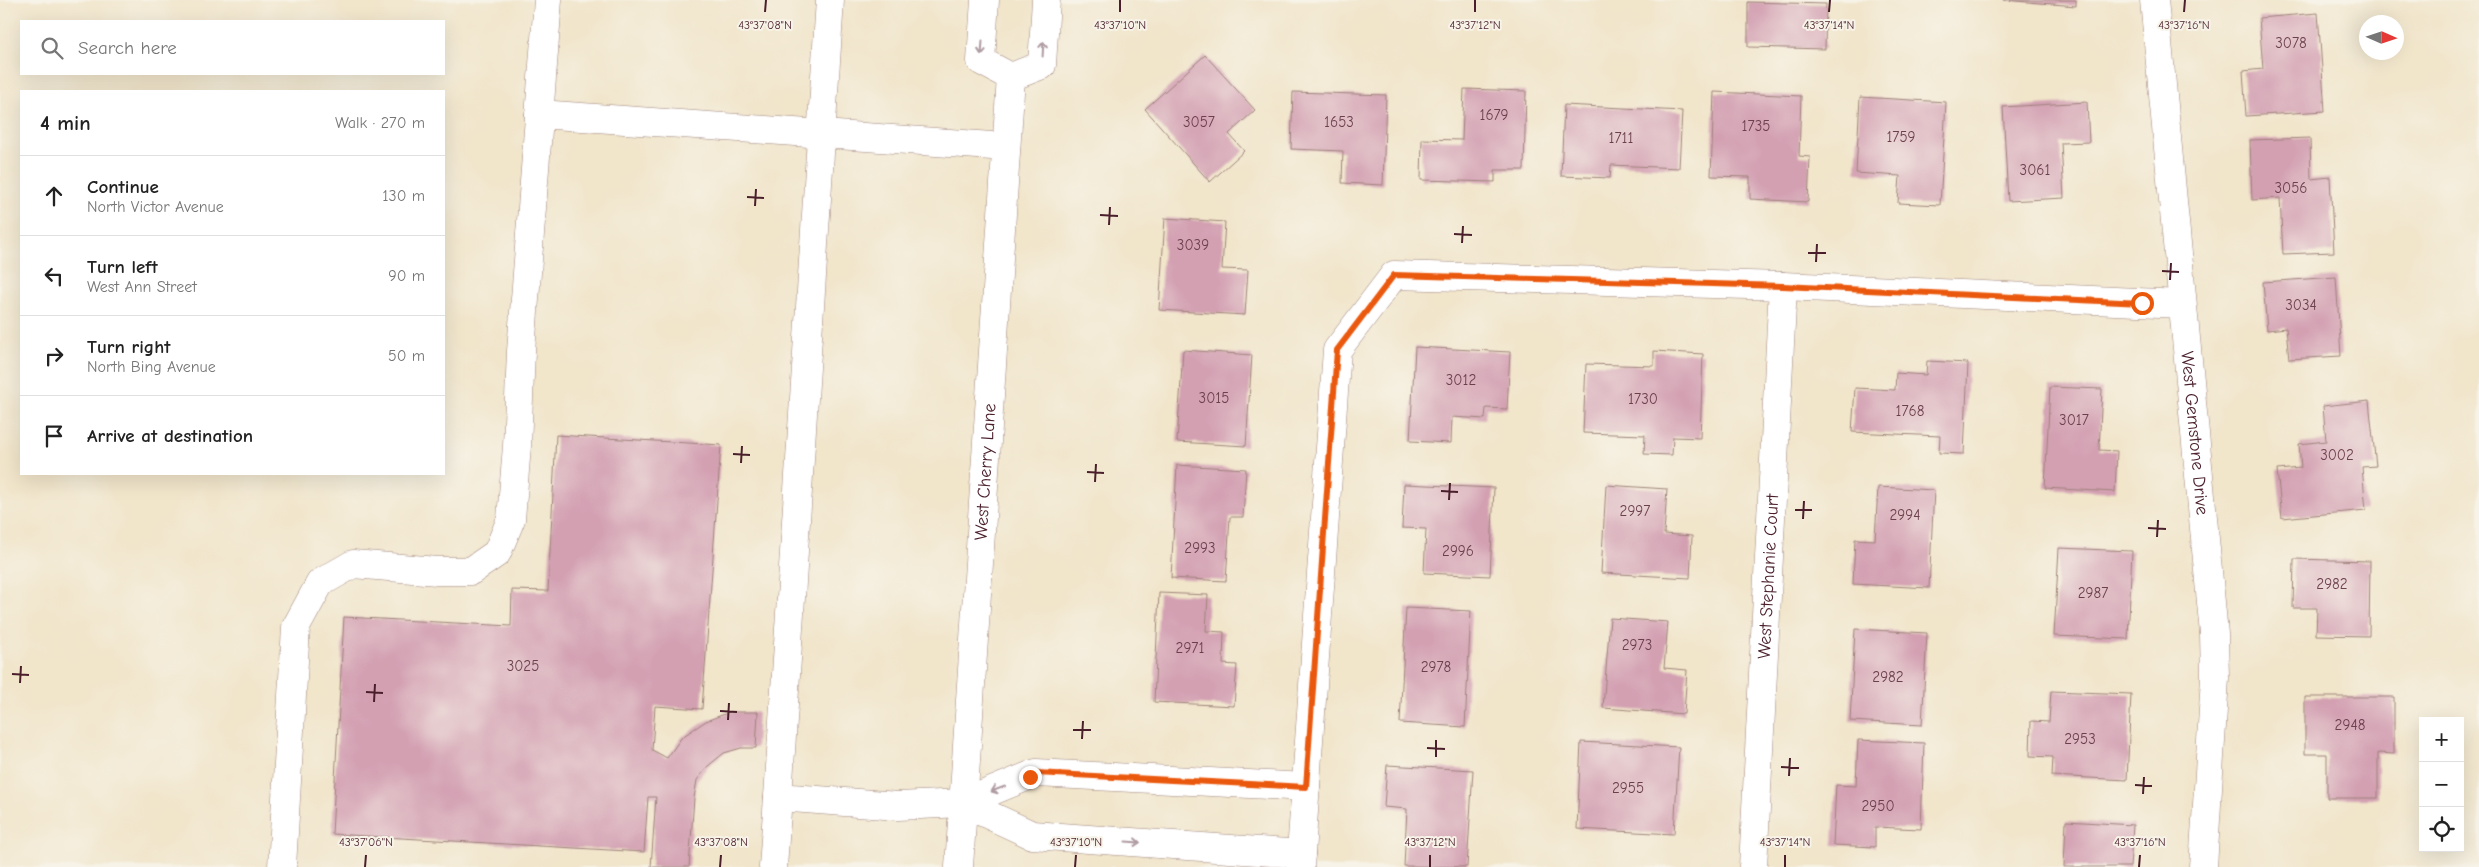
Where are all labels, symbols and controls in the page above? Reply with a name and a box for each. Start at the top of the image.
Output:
north arrow [2359,15,2404,60]
text: 43°37'08"N [738,18,792,32]
text: 43°37'10"N [1094,18,1146,32]
text: 43°37'12"N [1449,18,1501,32]
text: 43°37'14"N [1804,18,1854,32]
text: 43°37'16"N [2158,18,2210,32]
search box [20,20,445,75]
icon: search [38,34,66,62]
house number: 3078 [2275,34,2307,52]
text: Search here [78,37,177,59]
one-way arrow [977,39,986,55]
one-way arrow [1038,41,1047,57]
house number: 1679 [1479,106,1509,124]
text: 4 min [40,111,91,135]
house number: 3057 [1183,113,1215,131]
house number: 1653 [1324,113,1354,131]
text: Walk · 270 m [335,114,425,132]
house number: 1735 [1742,117,1770,135]
house number: 1759 [1886,128,1916,146]
house number: 1711 [1609,129,1634,147]
house number: 3061 [2020,161,2050,179]
text: Continue [87,176,159,198]
house number: 3056 [2275,179,2308,197]
icon: ahead [40,182,68,210]
text: 130 m [382,187,425,205]
text: North Victor Avenue [87,198,224,216]
house number: 3039 [1177,236,1209,254]
text: Turn left [87,256,158,278]
icon: left [40,262,68,290]
text: 90 m [388,267,425,285]
text: West Ann Street [87,278,197,296]
route start [2131,292,2154,315]
house number: 3034 [2285,296,2317,314]
text: Turn right [87,336,171,358]
icon: right [40,342,68,370]
text: 50 m [388,347,425,365]
street label: West Gemstone Drive [2177,350,2213,516]
text: North Bing Avenue [87,358,216,376]
house number: 3012 [1446,371,1476,389]
house number: 3015 [1199,389,1229,407]
house number: 1730 [1628,390,1658,408]
house number: 1768 [1896,402,1924,420]
street label: West Cherry Lane [970,403,1000,541]
house number: 3017 [2059,411,2089,429]
icon: arrive [40,422,68,450]
text: Arrive at destination [87,425,253,447]
house number: 3002 [2320,446,2354,464]
street label: West Stephanie Court [1753,492,1783,660]
house number: 2997 [1620,502,1650,520]
house number: 2994 [1889,506,1921,524]
house number: 2993 [1184,539,1216,557]
house number: 2996 [1442,542,1474,560]
house number: 2982 [2316,575,2348,593]
house number: 2987 [2078,584,2108,602]
house number: 2973 [1622,636,1652,654]
house number: 2971 [1176,639,1204,657]
house number: 3025 [507,657,539,675]
house number: 2978 [1421,658,1451,676]
house number: 2982 [1872,668,1904,686]
house number: 2948 [2335,716,2365,734]
map controls [2419,717,2464,852]
button: + [2419,717,2464,762]
house number: 2953 [2064,730,2096,748]
button: − [2419,762,2464,807]
route end [1019,766,1042,789]
house number: 2955 [1612,779,1644,797]
one-way arrow [991,785,1006,794]
house number: 2950 [1861,797,1895,815]
button: locate [2419,807,2464,852]
text: 43°37'06"N [339,835,393,849]
text: 43°37'08"N [694,835,748,849]
text: 43°37'10"N [1050,835,1102,849]
text: 43°37'12"N [1404,835,1456,849]
text: 43°37'14"N [1760,835,1810,849]
text: 43°37'16"N [2114,835,2166,849]
one-way arrow [1125,838,1141,847]

